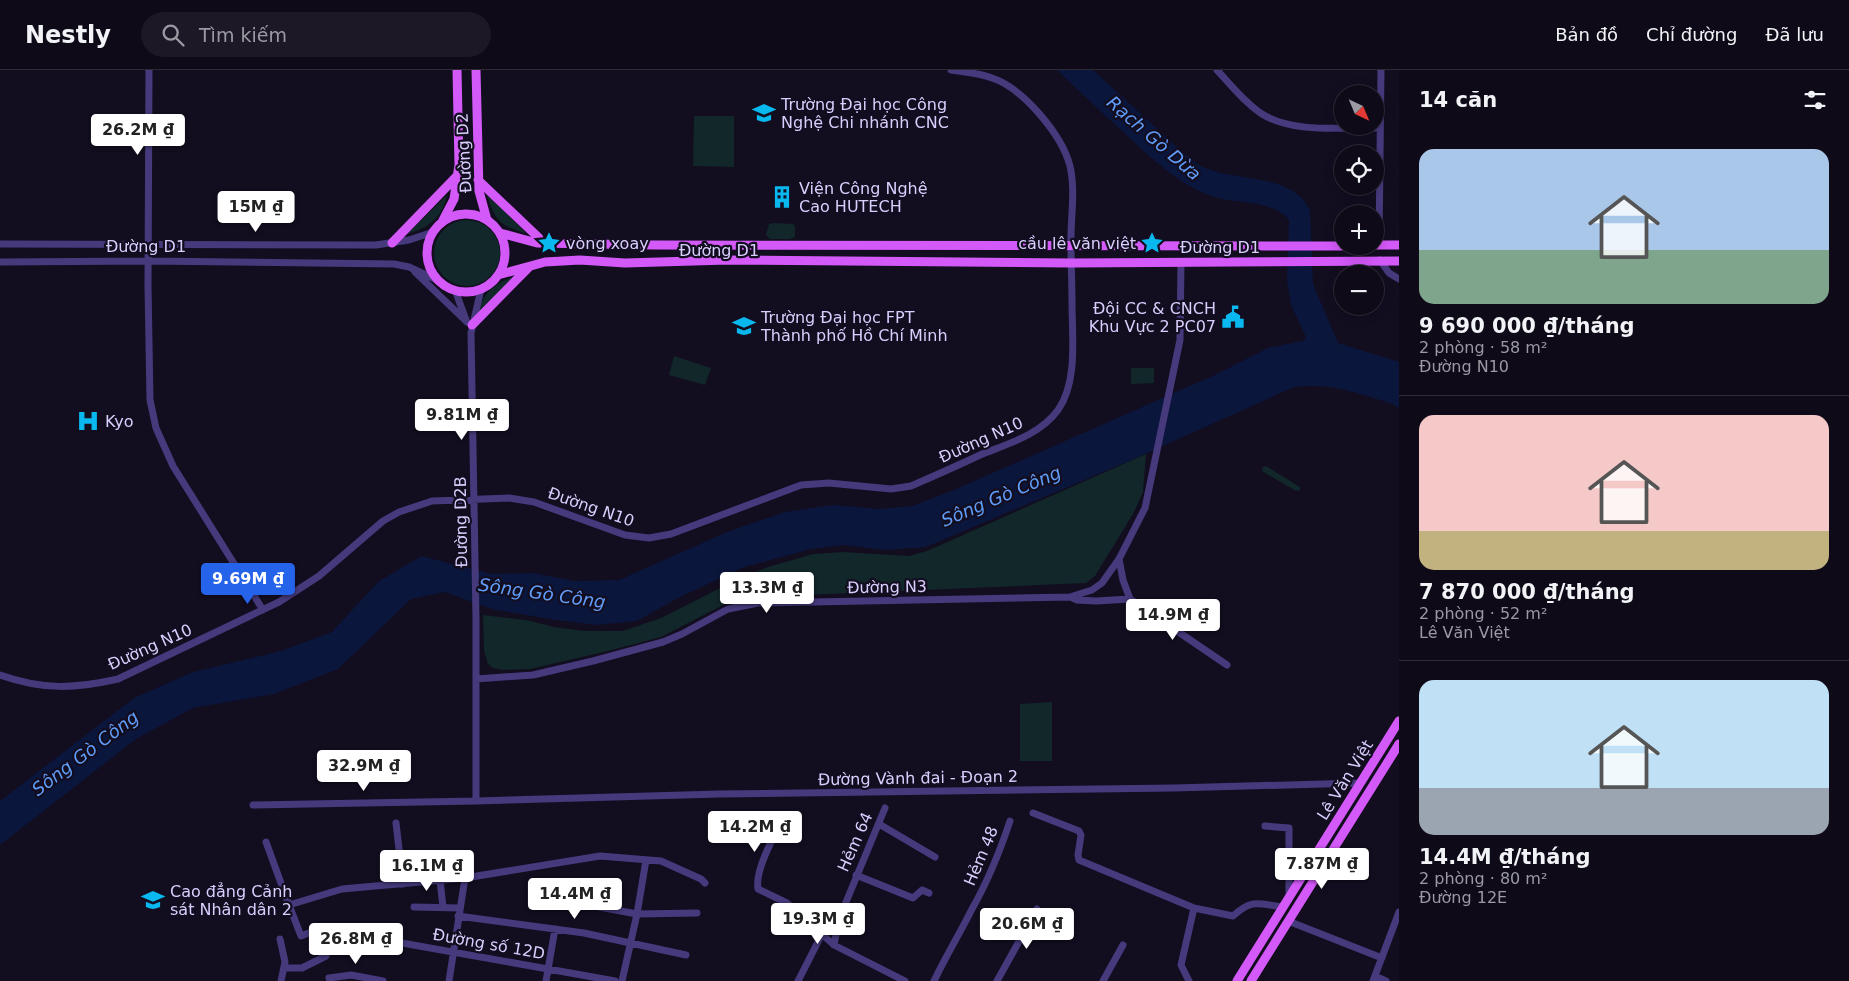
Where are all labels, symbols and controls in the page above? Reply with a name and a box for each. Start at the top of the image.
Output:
search box [141,12,491,57]
text: Nestly [25,21,111,49]
icon: search [159,21,187,49]
text: Tìm kiếm [199,24,287,46]
text: Bản đồ [1555,24,1618,45]
text: Chỉ đường [1646,24,1737,45]
text: Đã lưu [1765,24,1824,45]
north arrow [1334,85,1384,135]
map controls [1334,85,1384,315]
icon: filters [1801,86,1829,114]
text: 14 căn [1419,88,1497,112]
water label: Rạch Gò Dừa [1103,92,1205,184]
place label: Trường Đại học Công Nghệ Chi nhánh CNC [780,95,949,132]
school or university icon: Trường Đại học Công Nghệ Chi nhánh CNC [751,100,777,126]
street label: Đường D2 [452,112,476,194]
pin: 26.2M ₫ [92,114,184,156]
text: 26.2M ₫ [102,120,174,139]
button: locate [1334,145,1384,195]
place label: Viện Công Nghệ Cao HUTECH [799,179,928,216]
icon: home [1579,182,1669,272]
building icon: Viện Công Nghệ Cao HUTECH [769,184,795,210]
pin: 15M ₫ [221,190,291,233]
text: 15M ₫ [229,197,283,216]
button: + [1334,205,1384,255]
place icon: vòng xoay [536,230,562,256]
place icon: cầu lê văn việt [1139,230,1165,256]
place label: vòng xoay [566,234,649,253]
place label: cầu lê văn việt [1018,234,1136,253]
street label: Đường D1 [106,237,186,256]
street label: Đường D1 [1180,238,1260,257]
street label: Đường D1 [679,241,759,260]
button: − [1334,265,1384,315]
place label: Đội CC & CNCH Khu Vực 2 PC07 [1089,299,1216,336]
public building icon: Đội CC & CNCH Khu Vực 2 PC07 [1220,304,1246,330]
place label: Trường Đại học FPT Thành phố Hồ Chí Minh [760,308,948,345]
school or university icon: Trường Đại học FPT Thành phố Hồ Chí Minh [731,313,757,339]
text: 9 690 000 ₫/tháng [1419,314,1635,338]
text: 2 phòng · 58 m² [1419,338,1547,357]
text: Đường N10 [1419,357,1509,376]
pin: 9.81M ₫ [416,398,508,441]
text: 9.81M ₫ [426,405,498,424]
hospital icon: Kyo [75,408,101,434]
place label: Kyo [105,412,134,431]
street label: Đường N10 [936,413,1026,467]
icon: home [1579,447,1669,537]
water label: Sông Gò Công [938,461,1064,531]
street label: Đường D2B [451,476,471,568]
street label: Đường N10 [545,483,637,531]
pin: 9.69M ₫ [202,562,294,605]
text: 9.69M ₫ [212,569,284,588]
pin: 13.3M ₫ [721,572,813,614]
water label: Sông Gò Công [477,574,607,612]
street label: Đường N3 [847,577,927,597]
text: 13.3M ₫ [731,578,803,597]
text: 7 870 000 ₫/tháng [1419,580,1635,604]
pin: 14.9M ₫ [1127,598,1219,641]
text: 2 phòng · 52 m² [1419,604,1547,623]
text: 14.9M ₫ [1137,605,1209,624]
street label: Đường N10 [105,620,195,674]
text: Lê Văn Việt [1419,623,1510,642]
water label: Sông Gò Công [28,706,142,800]
icon: home [1579,712,1669,802]
street label: Lê Văn Việt [1313,737,1377,823]
pin: 32.9M ₫ [318,750,410,792]
text: 32.9M ₫ [328,756,400,775]
street label: Đường Vành đai - Đoạn 2 [818,767,1018,789]
street label: Hẻm 64 [834,809,876,875]
pin: 14.2M ₫ [709,810,801,853]
text: 14.2M ₫ [719,817,791,836]
street label: Hẻm 48 [960,823,1002,889]
text: 14.4M ₫/tháng [1419,845,1590,869]
pin: 7.87M ₫ [1276,848,1368,890]
pin: 16.1M ₫ [381,850,473,892]
text: 7.87M ₫ [1286,854,1358,873]
text: 16.1M ₫ [391,856,463,875]
text: 2 phòng · 80 m² [1419,869,1547,888]
pin: 14.4M ₫ [529,878,621,920]
place label: Cao đẳng Cảnh sát Nhân dân 2 [170,882,292,919]
text: 14.4M ₫ [539,884,611,903]
school or university icon: Cao đẳng Cảnh sát Nhân dân 2 [140,887,166,913]
text: Đường 12E [1419,888,1507,907]
pin: 19.3M ₫ [772,902,864,945]
pin: 20.6M ₫ [981,908,1073,950]
text: 19.3M ₫ [782,909,854,928]
text: 20.6M ₫ [991,914,1063,933]
pin: 26.8M ₫ [310,922,402,965]
street label: Đường số 12D [431,925,547,963]
text: 26.8M ₫ [320,929,392,948]

